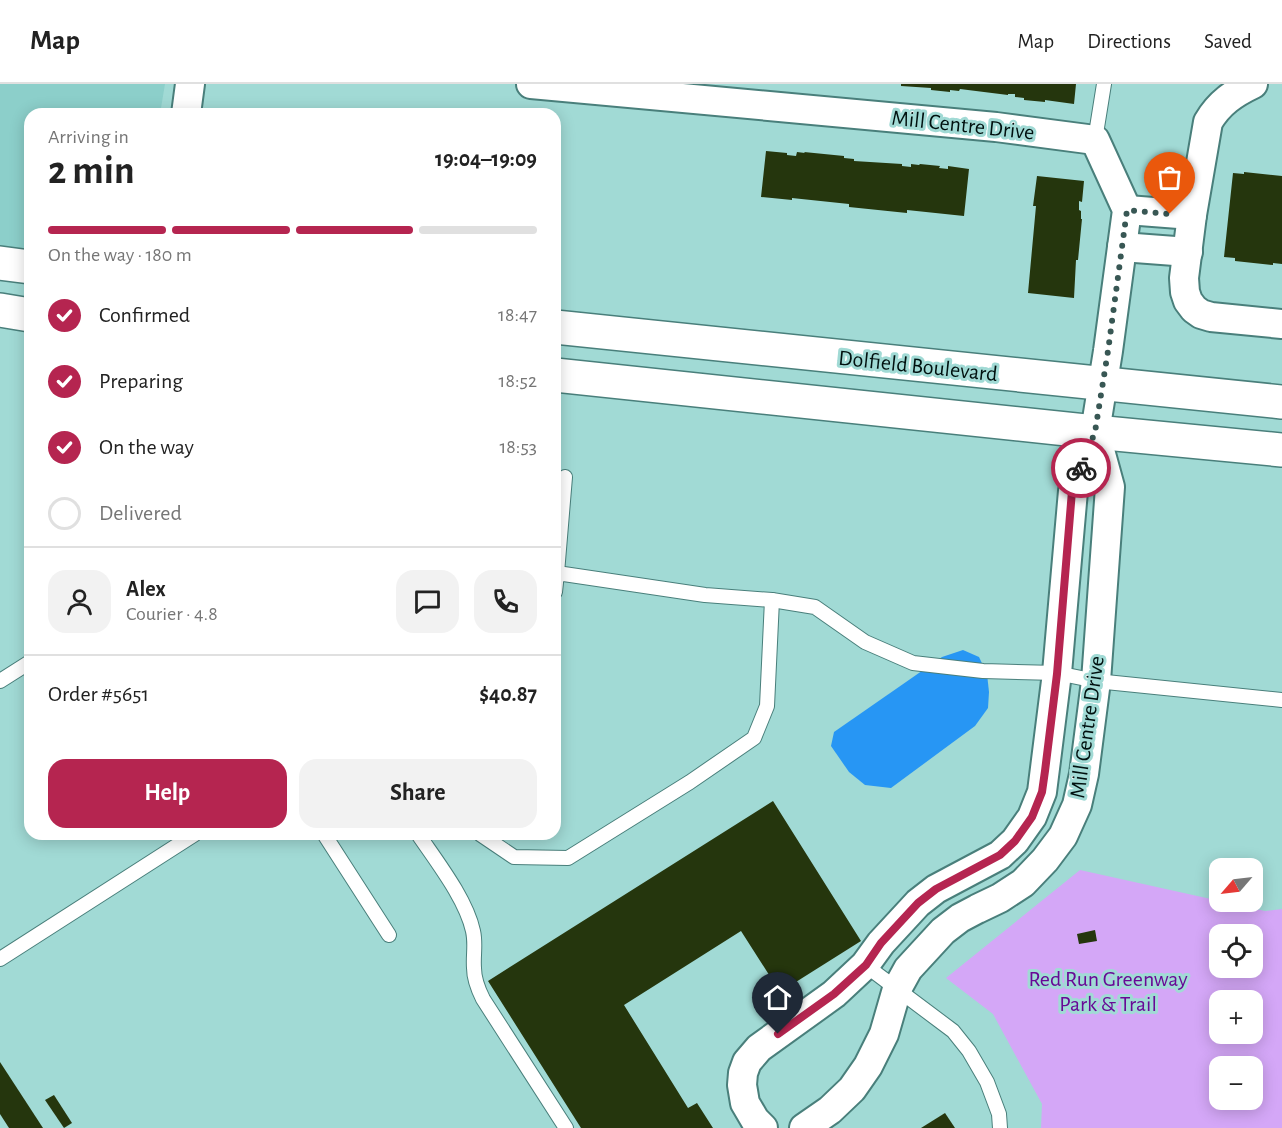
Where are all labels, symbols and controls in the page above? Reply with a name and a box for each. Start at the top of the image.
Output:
text: Map [30,27,80,55]
text: Map [1018,31,1054,52]
text: Directions [1087,31,1171,52]
text: Saved [1204,31,1252,52]
street label: Mill Centre Drive [891,107,1035,143]
text: Arriving in [48,127,129,147]
text: 19:04–19:09 [435,148,537,170]
text: 2 min [48,152,135,191]
pin [1144,152,1195,214]
icon: bag [1153,161,1186,194]
text: On the way · 180 m [48,245,192,265]
icon: check [48,299,81,332]
text: Confirmed [99,304,190,326]
text: 18:47 [498,305,537,325]
street label: Dolfield Boulevard [837,347,999,385]
icon: check [48,365,81,398]
text: Preparing [99,370,183,392]
text: 18:52 [499,371,537,391]
icon: check [48,431,81,464]
text: On the way [99,436,194,458]
text: 18:53 [499,437,537,457]
courier [1051,438,1111,498]
icon: bike [1065,452,1098,485]
text: Delivered [99,502,182,524]
button: person [48,570,111,633]
button: chat [396,570,459,633]
button: phone [474,570,537,633]
text: Alex [126,578,166,600]
text: Courier · 4.8 [126,604,218,624]
street label: Mill Centre Drive [1066,655,1108,799]
text: Order #5651 [48,683,149,705]
text: $40.87 [479,683,537,705]
button: Help [48,759,287,828]
button: Share [299,759,537,828]
north arrow [1209,858,1263,912]
map controls [1209,858,1263,1110]
button: locate [1209,924,1263,978]
park label: Red Run Greenway Park & Trail [1028,968,1188,1015]
pin [752,972,803,1034]
icon: home [761,981,794,1014]
button: + [1209,990,1263,1044]
button: − [1209,1056,1263,1110]

